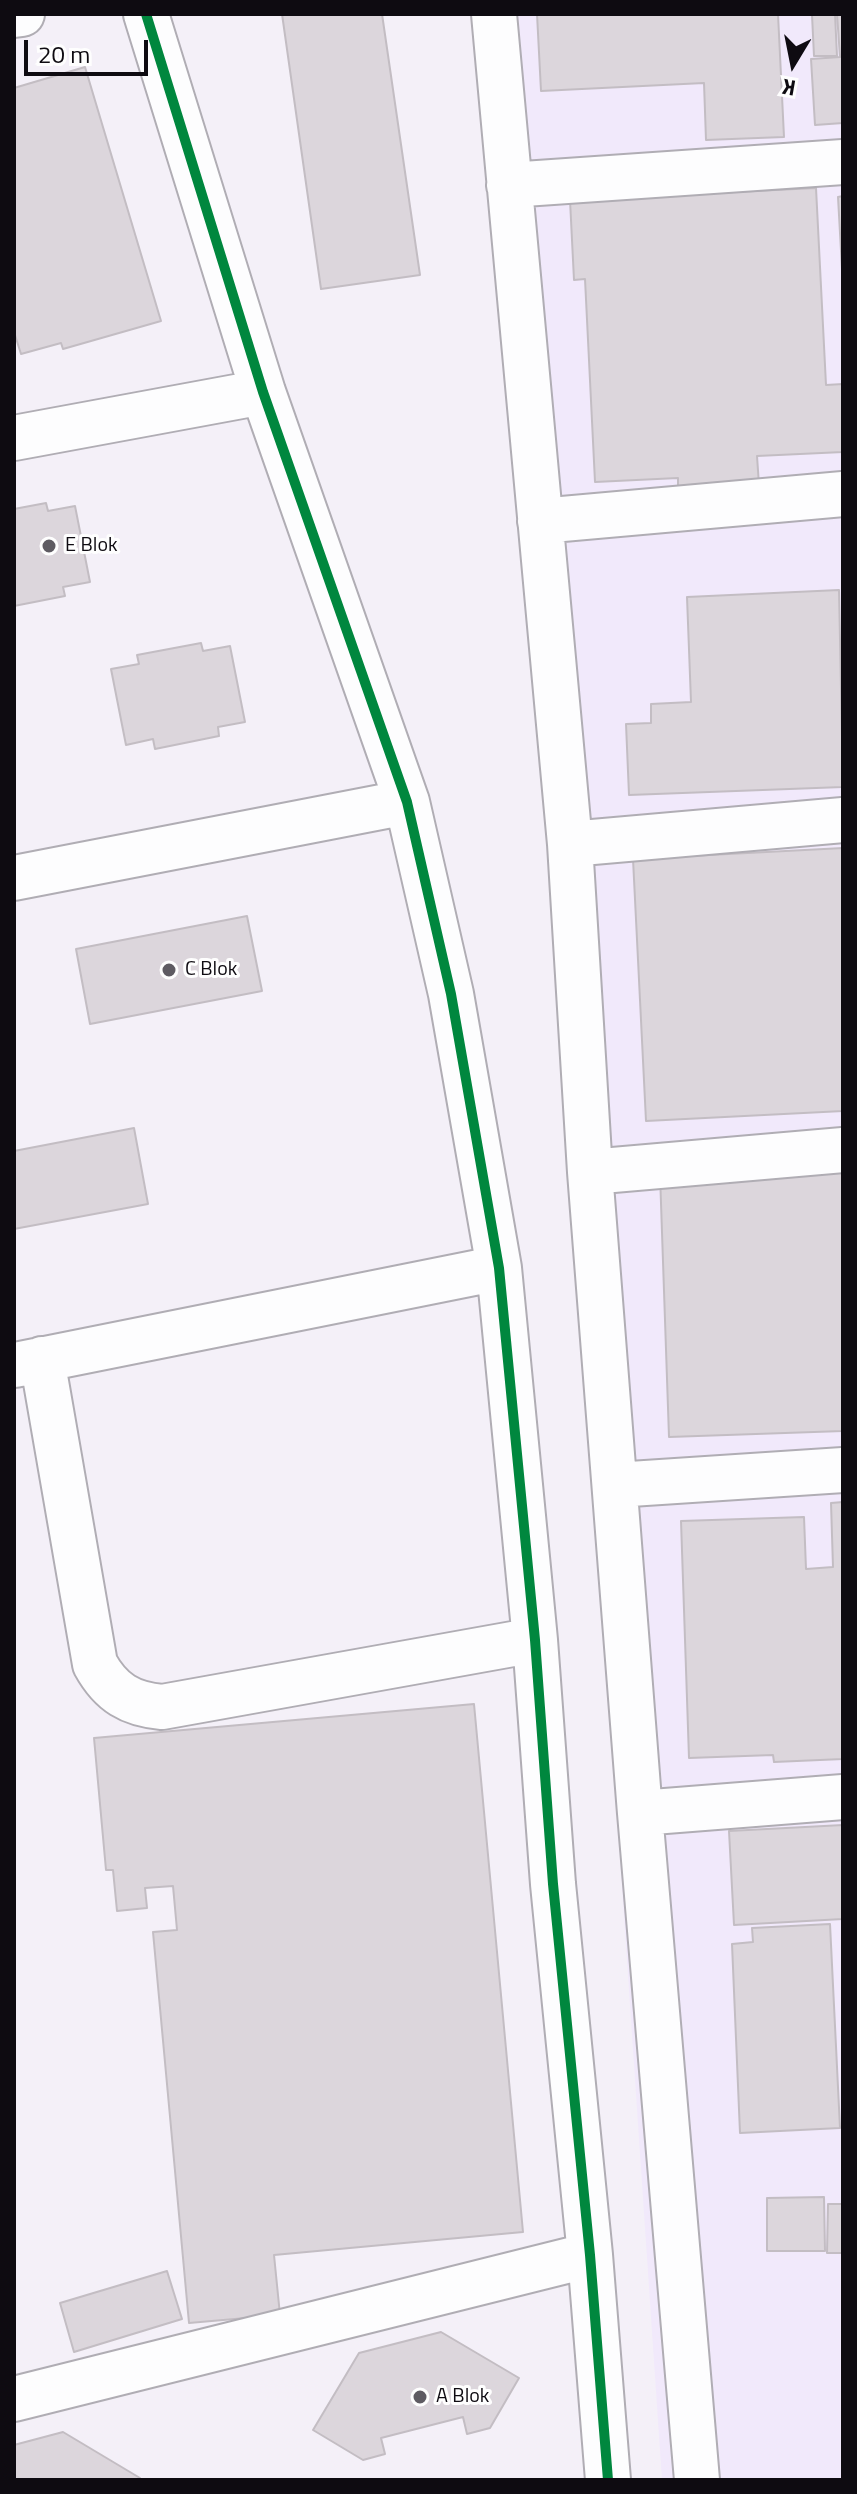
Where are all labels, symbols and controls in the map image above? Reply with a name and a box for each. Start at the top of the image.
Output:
scale bar [28,24,152,74]
north arrow [753,24,833,104]
text: 20 m [38,36,90,72]
text: K [779,70,798,106]
place label: E Blok [65,534,118,558]
marker: E Blok [40,537,58,555]
place label: C Blok [185,958,237,982]
marker: C Blok [160,961,178,979]
place label: A Blok [436,2385,489,2409]
marker: A Blok [411,2388,429,2406]

